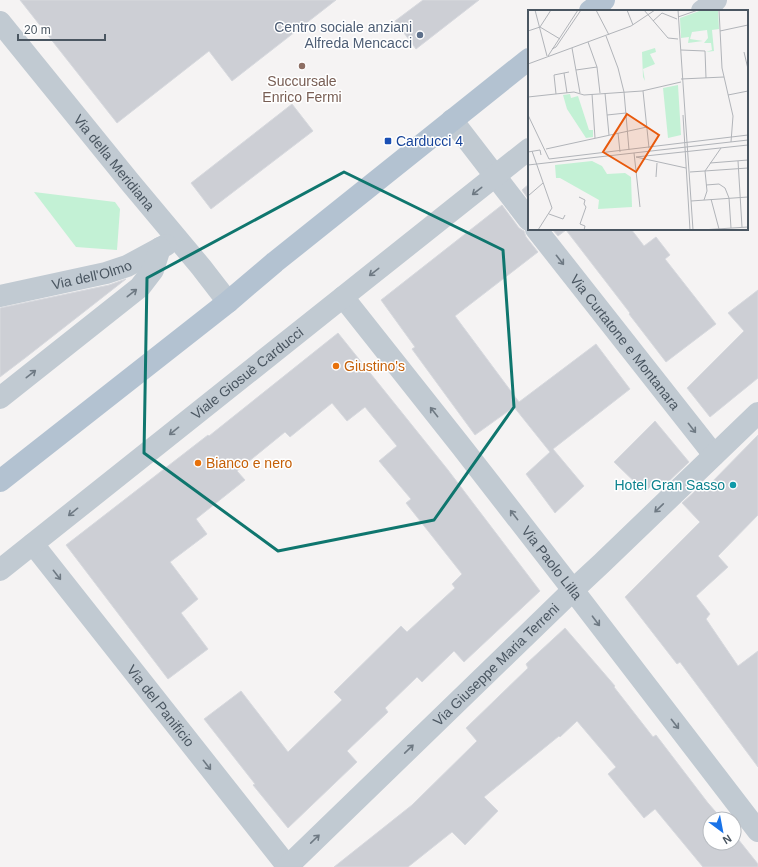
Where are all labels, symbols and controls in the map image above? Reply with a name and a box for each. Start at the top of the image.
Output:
inset map [528,10,748,230]
scale bar [18,16,105,42]
place label: Centro sociale anziani Alfreda Mencacci [274,19,412,51]
text: 20 m [24,23,51,37]
marker: Centro sociale anziani Alfreda Mencacci [415,30,425,40]
marker: Succursale Enrico Fermi [297,61,307,71]
place label: Succursale Enrico Fermi [262,73,342,105]
street label: Via della Meridiana [70,111,158,214]
place label: Carducci 4 [396,133,463,149]
marker: Carducci 4 [383,136,393,146]
one-way arrow [471,187,482,196]
one-way arrow [556,254,565,265]
street label: Via dell'Olmo [50,257,135,293]
one-way arrow [369,267,380,276]
street label: Via Curtatone e Montanara [567,271,684,413]
one-way arrow [127,289,138,297]
street label: Viale Giosuè Carducci [188,324,306,423]
place label: Giustino's [344,358,405,374]
marker: Giustino's [331,361,341,371]
one-way arrow [25,370,36,378]
one-way arrow [430,407,439,418]
one-way arrow [688,423,697,434]
one-way arrow [169,427,180,436]
place label: Bianco e nero [206,455,293,471]
marker: Bianco e nero [193,458,203,468]
place label: Hotel Gran Sasso [615,477,725,493]
marker: Hotel Gran Sasso [728,480,738,490]
one-way arrow [654,503,664,512]
one-way arrow [67,508,78,517]
one-way arrow [510,510,518,521]
street label: Via Paolo Lilla [518,523,585,603]
one-way arrow [53,569,61,580]
street label: Via Giuseppe Maria Terreni [430,600,562,729]
one-way arrow [592,615,600,626]
street label: Via del Panificio [124,662,198,750]
one-way arrow [671,719,680,730]
one-way arrow [404,744,414,754]
one-way arrow [203,759,211,770]
north arrow [702,811,742,851]
text: N [721,832,734,847]
one-way arrow [310,834,320,844]

